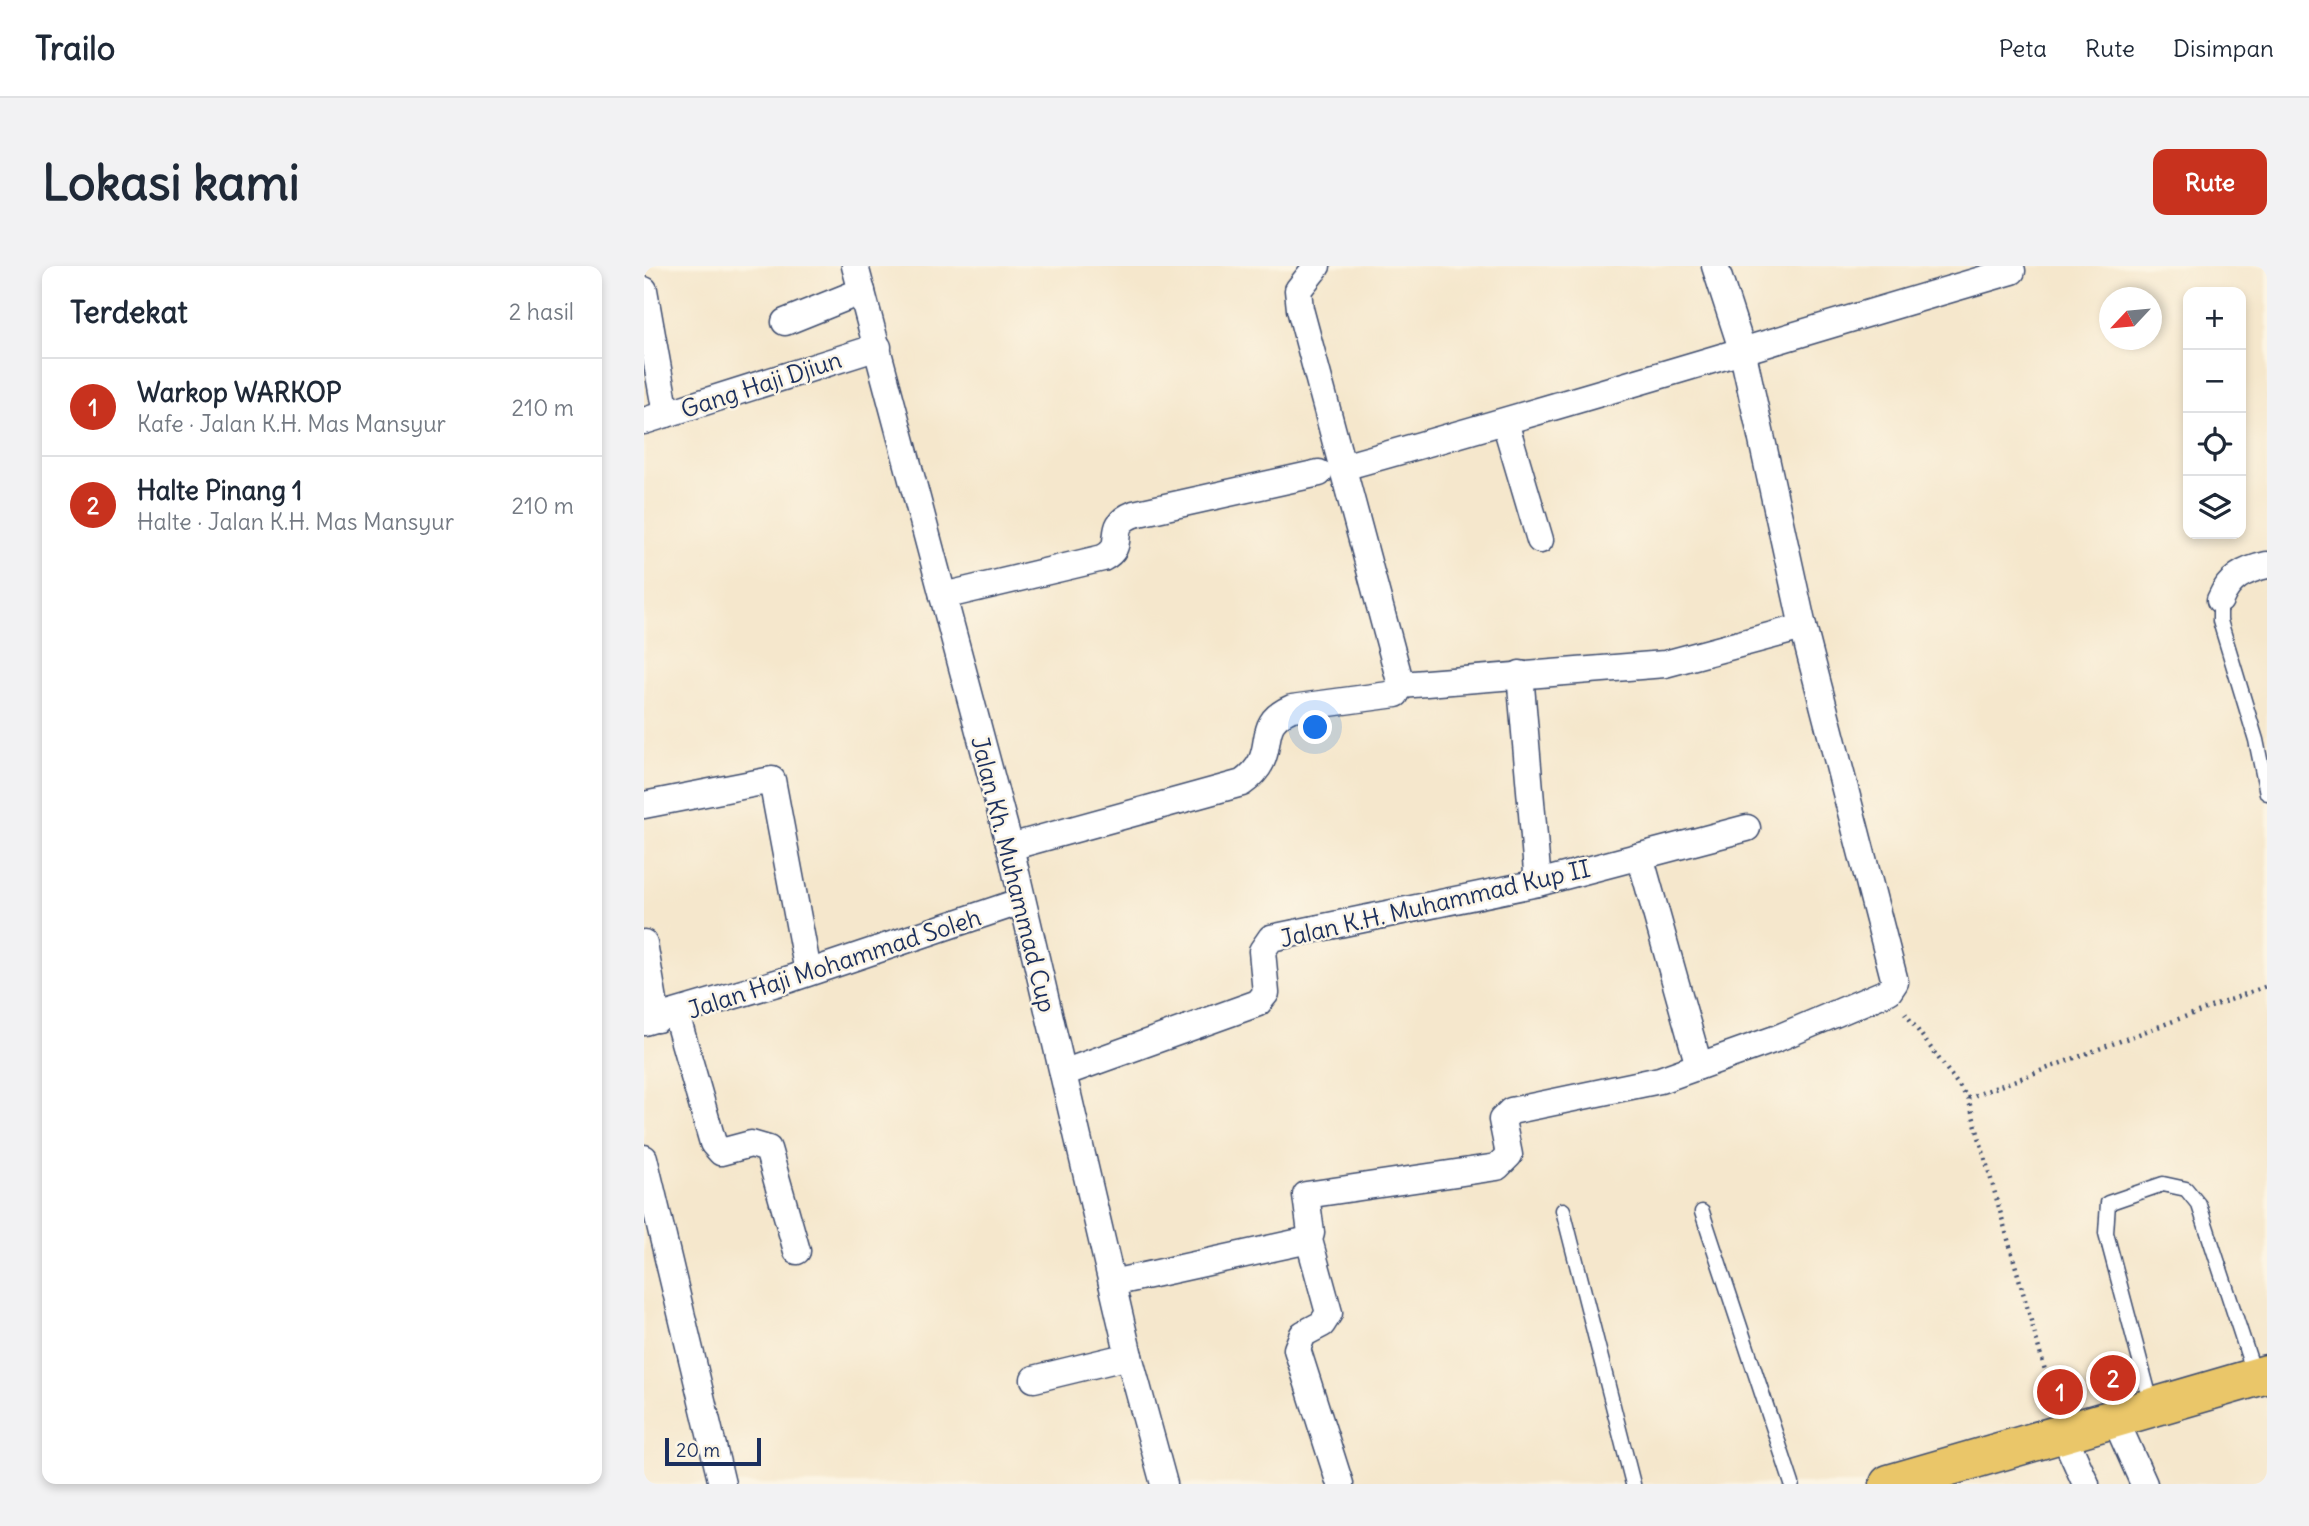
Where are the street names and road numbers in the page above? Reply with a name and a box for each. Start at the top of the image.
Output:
street label: Gang Haji Djiun [677,344,845,424]
street label: Jalan Kh. Muhammad Cup [965,733,1063,1015]
street label: Jalan K.H. Muhammad Kup II [1277,853,1593,953]
street label: Jalan Haji Mohammad Soleh [683,901,985,1025]

